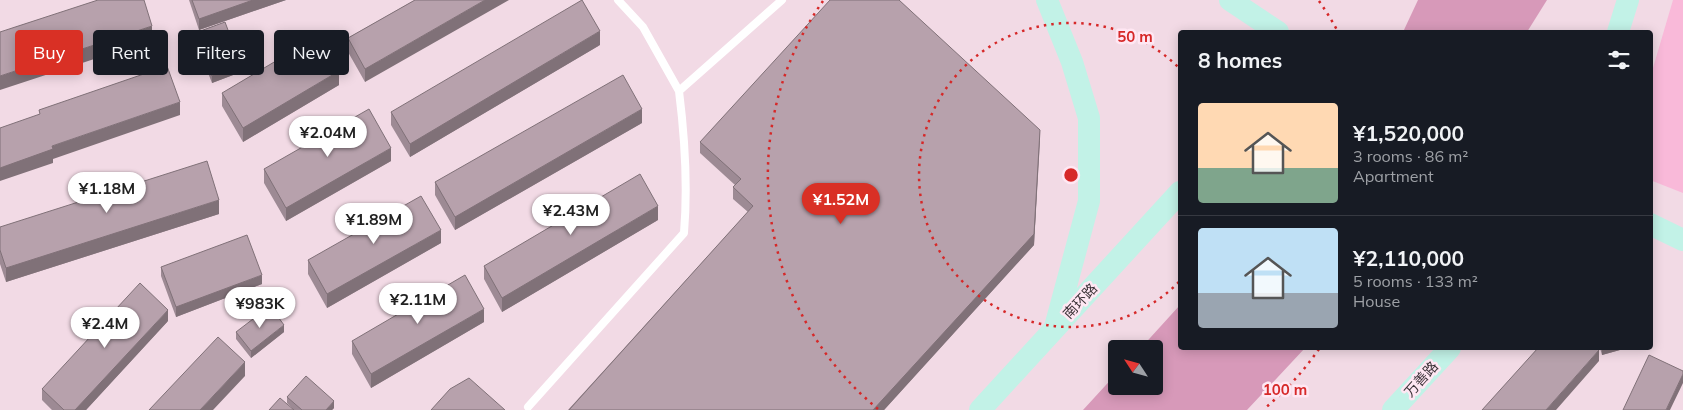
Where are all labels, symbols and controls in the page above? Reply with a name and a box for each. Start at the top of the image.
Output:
text: 50 m [1117,27,1153,46]
chip: Buy [15,30,83,75]
chip: Rent [93,30,168,75]
chip: Filters [178,30,264,75]
chip: New [274,30,349,75]
icon: filters [1605,46,1633,74]
text: 8 homes [1198,47,1282,73]
pin: ¥2.04M [287,116,369,158]
text: ¥1,520,000 [1353,120,1464,146]
text: ¥2.04M [300,122,356,142]
icon: home [1238,123,1298,183]
text: 3 rooms · 86 m² [1353,146,1468,166]
centre of rings [1062,166,1080,184]
text: Apartment [1353,166,1434,186]
pin: ¥1.18M [66,172,148,214]
text: ¥1.18M [79,178,135,198]
pin: ¥1.52M [800,182,882,225]
text: ¥1.52M [813,189,869,209]
pin: ¥2.43M [530,194,612,236]
text: ¥2.43M [543,200,599,220]
pin: ¥1.89M [333,202,415,245]
text: ¥1.89M [346,209,402,229]
text: ¥2,110,000 [1353,245,1464,271]
icon: home [1238,248,1298,308]
text: 5 rooms · 133 m² [1353,271,1478,291]
street label: 南环路 [1059,280,1101,322]
pin: ¥2.11M [377,282,459,325]
pin: ¥983K [225,286,295,329]
text: ¥2.11M [390,289,446,309]
text: House [1353,291,1400,311]
text: ¥983K [235,293,285,313]
pin: ¥2.4M [70,306,140,349]
text: ¥2.4M [82,313,128,333]
north arrow [1108,340,1162,395]
map controls [1108,340,1163,395]
street label: 万善路 [1400,357,1442,401]
text: 100 m [1263,380,1307,399]

